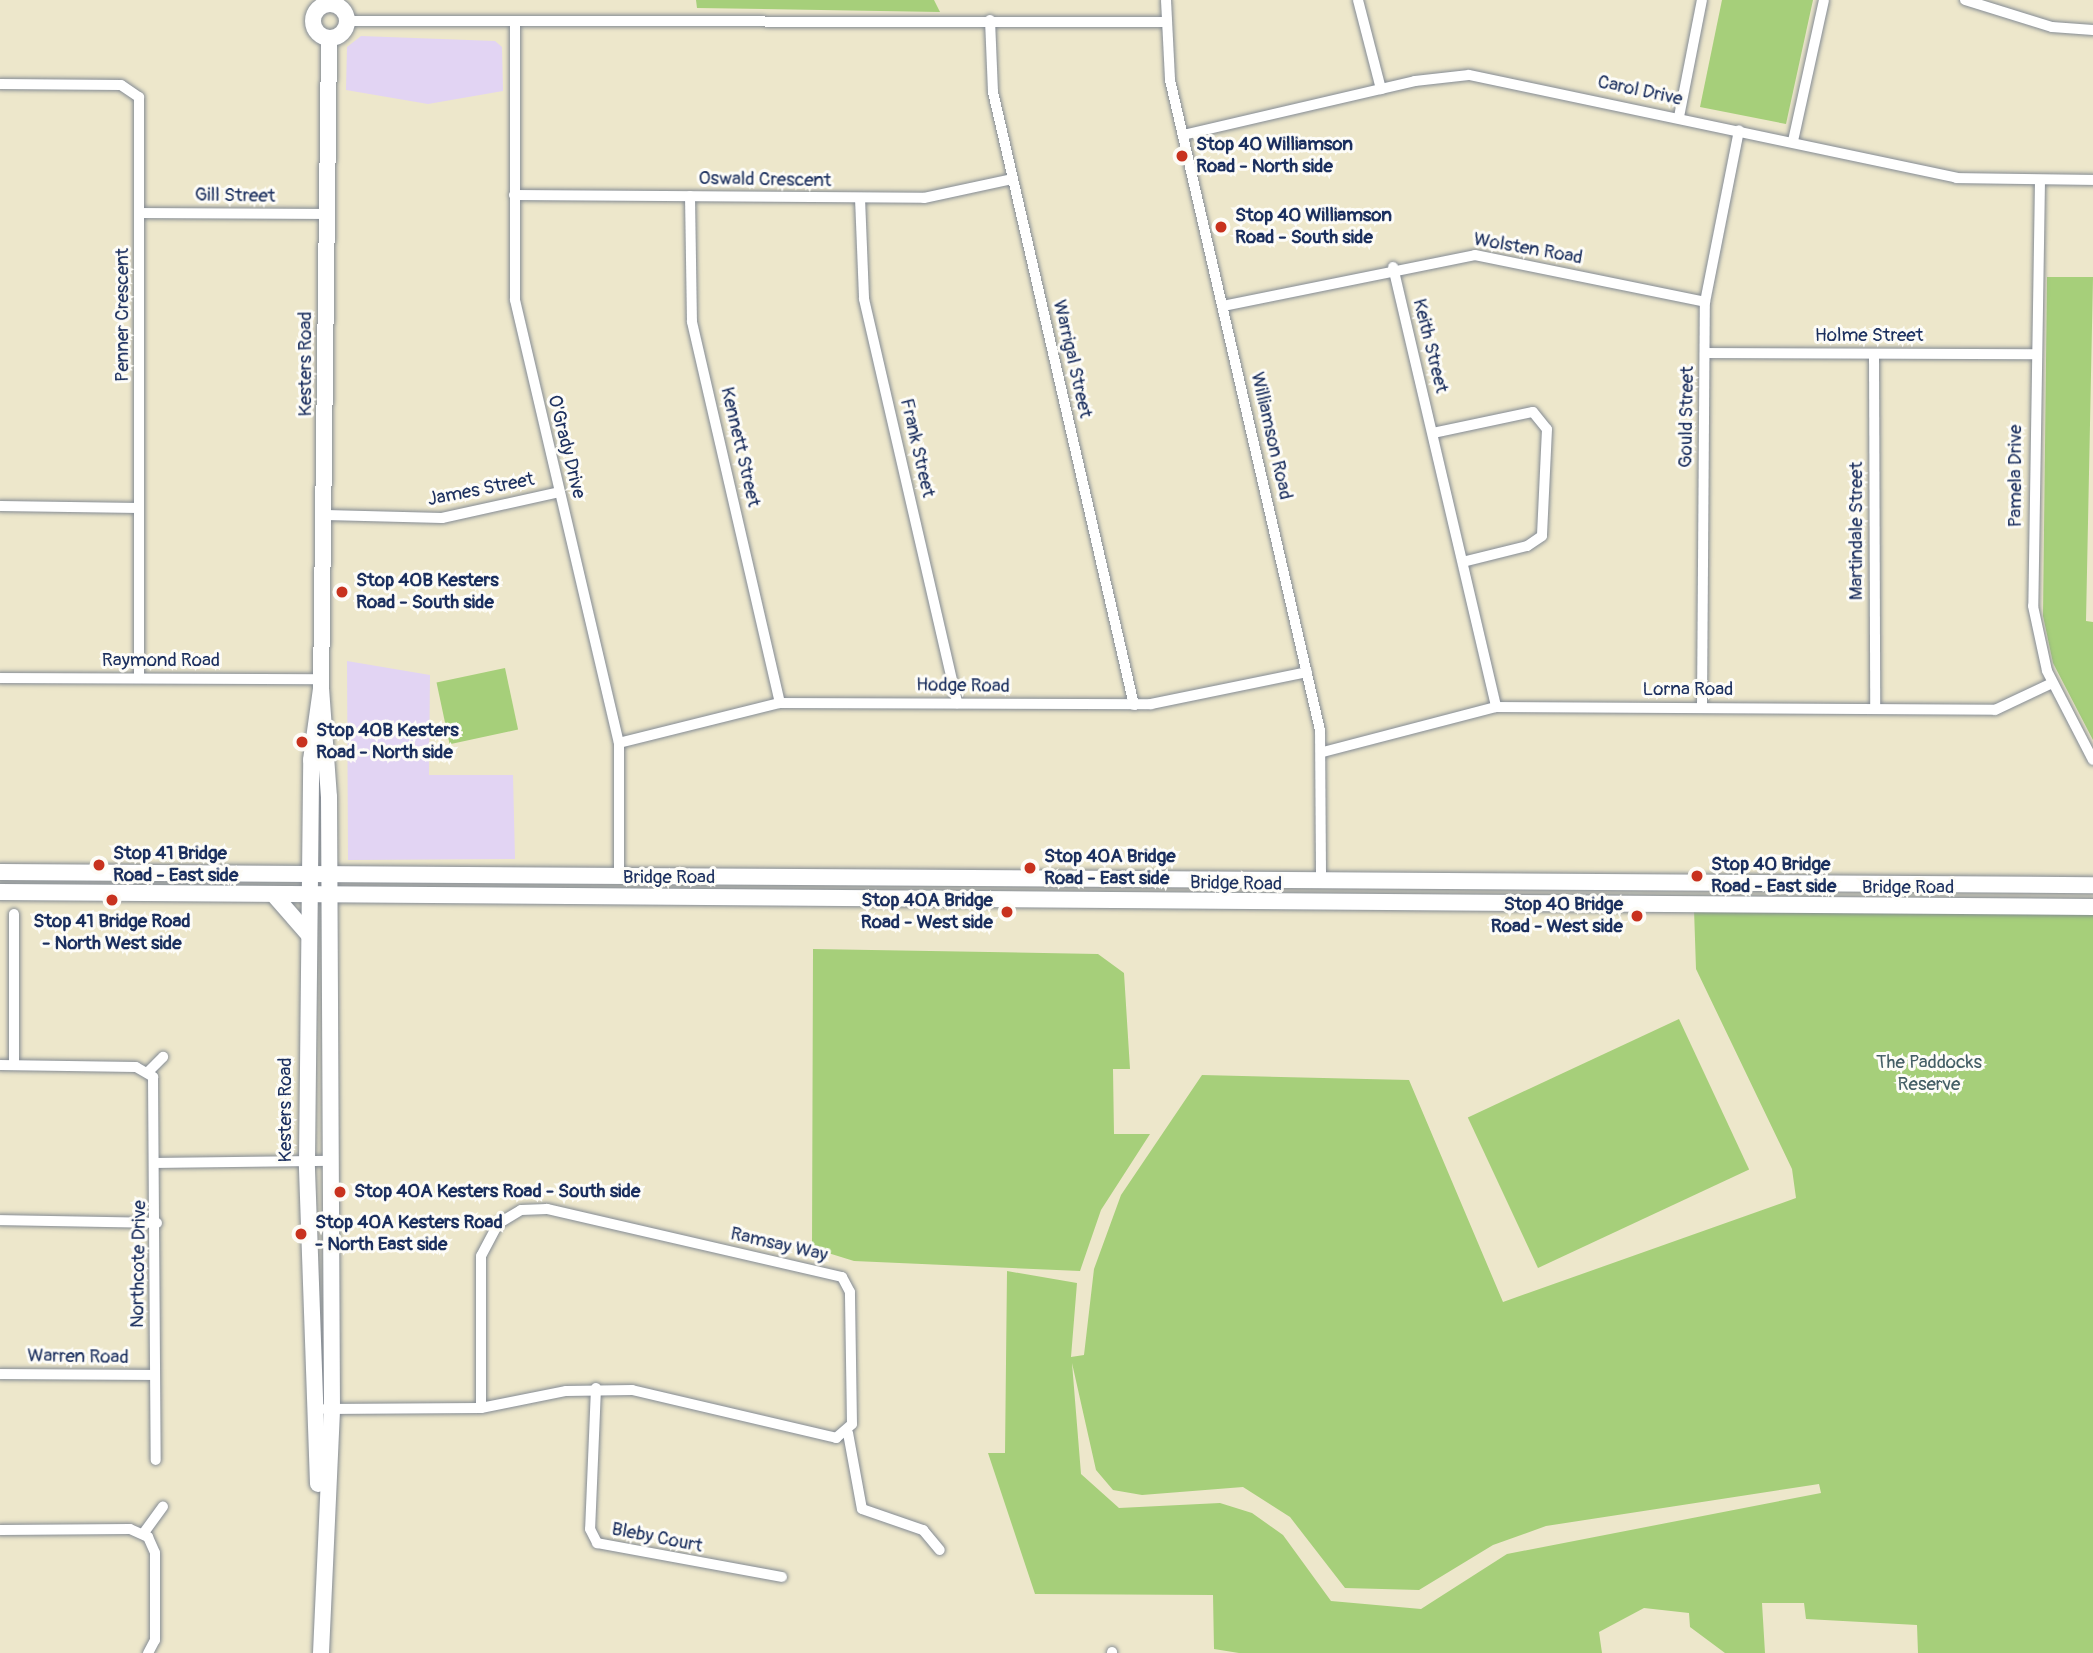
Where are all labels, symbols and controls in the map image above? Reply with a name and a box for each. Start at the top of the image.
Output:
street label: Carol Drive [1595,71,1685,111]
place label: Stop 40 Williamson Road - North side [1196,134,1353,178]
marker: Stop 40 Williamson Road - North side [1174,148,1190,164]
street label: Oswald Crescent [698,167,832,193]
street label: Gill Street [194,184,276,208]
place label: Stop 40 Williamson Road - South side [1235,205,1392,249]
marker: Stop 40 Williamson Road - South side [1213,219,1229,235]
street label: Wolsten Road [1472,228,1584,270]
street label: Penner Crescent [112,248,134,382]
street label: Keith Street [1407,296,1453,396]
street label: Warrigal Street [1047,298,1097,420]
street label: Kesters Road [295,311,317,417]
street label: Holme Street [1815,325,1923,347]
street label: Gould Street [1675,366,1699,468]
street label: Williamson Road [1245,370,1297,502]
street label: Kennett Street [715,385,765,509]
street label: O'Grady Drive [542,393,590,501]
street label: Frank Street [895,396,939,500]
street label: Pamela Drive [2005,425,2027,527]
street label: Martindale Street [1846,462,1868,600]
street label: James Street [426,468,536,512]
place label: Stop 40B Kesters Road - South side [356,570,499,614]
marker: Stop 40B Kesters Road - South side [334,584,350,600]
street label: Raymond Road [102,650,220,672]
street label: Hodge Road [916,674,1010,698]
street label: Lorna Road [1643,679,1733,701]
place label: Stop 40B Kesters Road - North side [316,720,459,764]
marker: Stop 40B Kesters Road - North side [294,734,310,750]
place label: Stop 41 Bridge Road - East side [113,843,238,887]
place label: Stop 40A Bridge Road - East side [1044,846,1176,890]
place label: Stop 40 Bridge Road - East side [1711,854,1836,898]
marker: Stop 41 Bridge Road - East side [91,857,107,873]
marker: Stop 40A Bridge Road - East side [1022,860,1038,876]
street label: Bridge Road [623,867,715,889]
marker: Stop 40 Bridge Road - East side [1689,868,1705,884]
street label: Bridge Road [1190,872,1282,896]
street label: Bridge Road [1862,877,1954,899]
place label: Stop 40A Bridge Road - West side [861,890,993,934]
marker: Stop 41 Bridge Road - North West side [104,892,120,908]
place label: Stop 40 Bridge Road - West side [1491,894,1623,938]
marker: Stop 40A Bridge Road - West side [999,904,1015,920]
marker: Stop 40 Bridge Road - West side [1629,908,1645,924]
place label: Stop 41 Bridge Road - North West side [33,911,191,955]
park label: The Paddocks Reserve [1876,1052,1982,1096]
street label: Kesters Road [275,1057,297,1163]
place label: Stop 40A Kesters Road - South side [354,1181,640,1203]
marker: Stop 40A Kesters Road - South side [332,1184,348,1200]
street label: Northcote Drive [126,1200,152,1328]
place label: Stop 40A Kesters Road - North East side [315,1212,503,1256]
street label: Ramsay Way [728,1223,830,1267]
marker: Stop 40A Kesters Road - North East side [293,1226,309,1242]
street label: Warren Road [27,1345,129,1369]
street label: Bleby Court [610,1518,704,1558]

